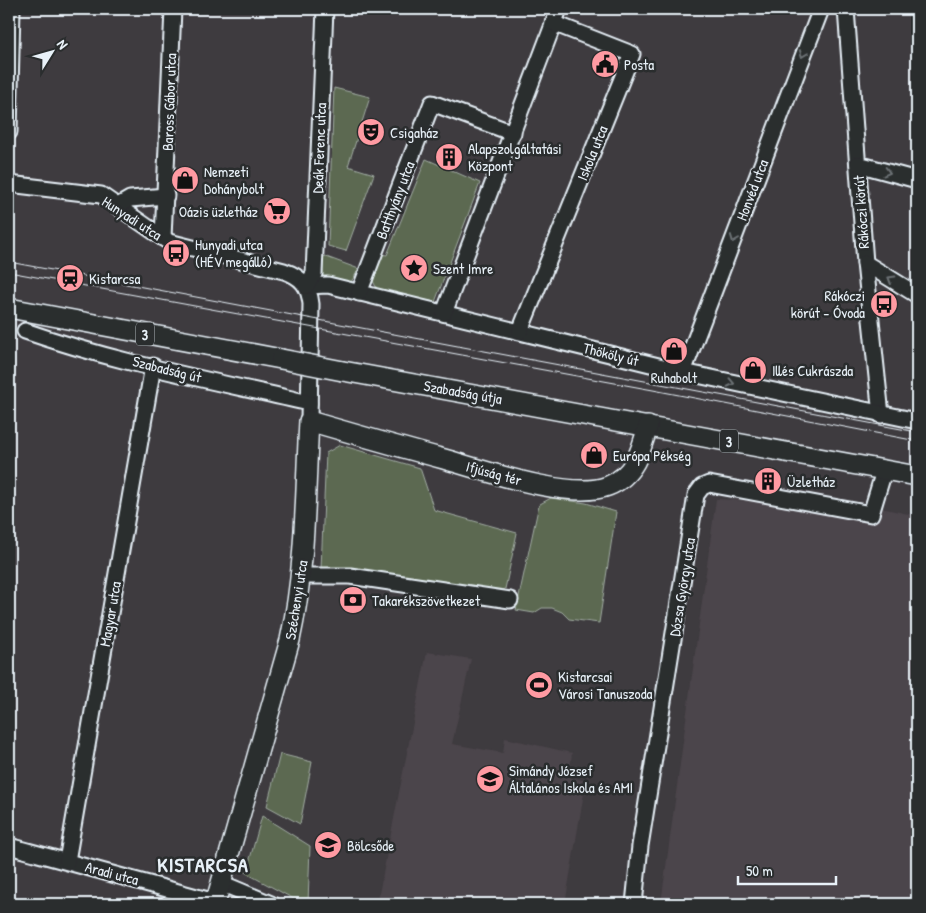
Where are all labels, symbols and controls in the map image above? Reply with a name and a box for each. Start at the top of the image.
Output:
north arrow [28,28,78,78]
text: N [53,35,73,53]
public building icon: Posta [590,49,620,79]
one-way arrow [799,50,809,58]
street label: Baross Gábor utca [157,53,181,151]
place label: Posta [624,54,654,75]
street label: Deák Ferenc utca [307,102,331,194]
theatre icon: Csigaház [356,117,386,147]
place label: Csigaház [390,122,439,143]
street label: Iskola utca [571,122,613,184]
place label: Alapszolgáltatási Központ [468,138,562,176]
building icon: Alapszolgáltatási Központ [434,142,464,172]
street label: Honvéd utca [731,156,773,224]
street label: Batthyány utca [371,158,419,242]
place label: Nemzeti Dohánybolt [204,161,265,199]
shop icon: Nemzeti Dohánybolt [170,165,200,195]
one-way arrow [883,166,892,177]
street label: Rákóczi körút [848,174,874,249]
street label: Hunyadi utca [98,191,166,245]
supermarket icon: Oázis üzletház [262,196,292,226]
place label: Oázis üzletház [179,201,259,222]
place label: Hunyadi utca (HÉV megálló) [195,234,272,272]
one-way arrow [730,234,740,243]
bus stop icon: Hunyadi utca (HÉV megálló) [161,238,191,268]
place icon: Szent Imre [399,253,429,283]
place label: Szent Imre [433,258,493,279]
station icon: Kistarcsa [55,263,85,293]
place label: Kistarcsa [89,268,140,289]
one-way arrow [887,275,896,285]
place label: Rákóczi körút - Óvoda [791,285,865,323]
bus stop icon: Rákóczi körút - Óvoda [869,289,899,319]
road number: 3 [136,322,154,346]
shop icon: Ruhabolt [659,336,689,366]
street label: Thököly út [581,337,642,371]
street label: Szabadság út [130,350,204,388]
shop icon: Illés Cukrászda [738,355,768,385]
place label: Illés Cukrászda [772,360,853,381]
place label: Ruhabolt [651,367,698,388]
street label: Szabadság útja [422,375,504,409]
one-way arrow [727,377,736,387]
road number: 3 [720,430,738,452]
shop icon: Európa Pékség [579,440,609,470]
place label: Európa Pékség [613,445,691,466]
street label: Ifjúság tér [464,455,525,491]
building icon: Üzletház [753,466,783,496]
place label: Üzletház [787,471,836,492]
street label: Dózsa György utca [664,536,700,638]
street label: Széchenyi utca [279,559,313,641]
street label: Magyar utca [94,580,126,648]
bank icon: Takarékszövetkezet [338,585,368,615]
place label: Takarékszövetkezet [372,590,481,611]
place label: Kistarcsai Városi Tanuszoda [558,666,652,704]
sports icon: Kistarcsai Városi Tanuszoda [524,670,554,700]
place label: Simándy József Általános Iskola és AMI [509,760,633,798]
school or university icon: Simándy József Általános Iskola és AMI [475,764,505,794]
school or university icon: Bölcsőde [313,830,343,860]
place label: Bölcsőde [347,835,394,856]
district label: KISTARCSA [157,851,249,878]
scale bar [738,853,836,885]
street label: Aradi utca [83,856,141,890]
text: 50 m [746,860,773,881]

